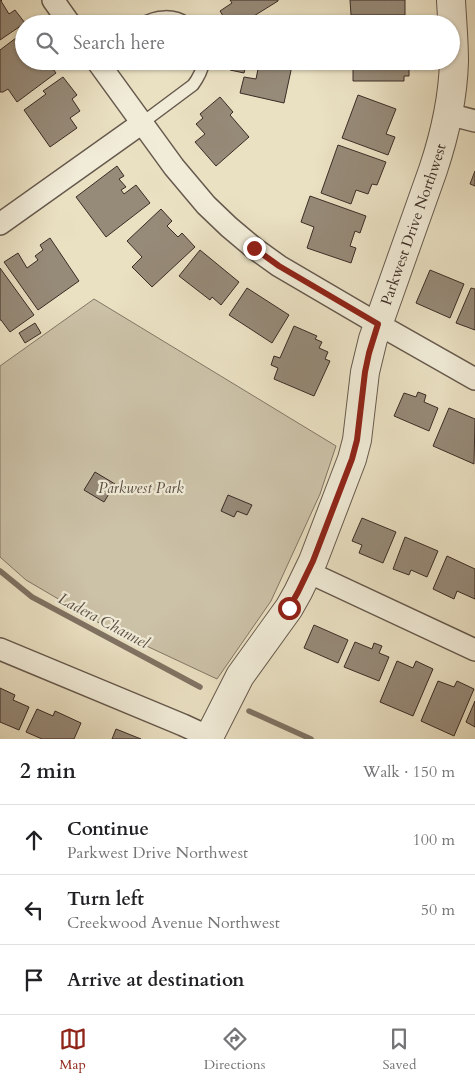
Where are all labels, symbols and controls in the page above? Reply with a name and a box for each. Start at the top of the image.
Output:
search box [15,15,460,70]
icon: search [33,29,61,57]
text: Search here [73,30,165,56]
street label: Parkwest Drive Northwest [376,141,451,308]
route end [243,237,266,260]
park label: Parkwest Park [98,478,184,498]
water label: Ladera Channel [54,588,153,654]
route start [278,597,301,620]
text: 2 min [20,757,76,786]
text: Walk · 150 m [363,761,455,783]
text: Continue [67,816,149,842]
icon: ahead [20,826,48,854]
text: 100 m [413,829,455,851]
text: Parkwest Drive Northwest [67,842,248,864]
text: Turn left [67,886,144,912]
icon: left [20,896,48,924]
text: 50 m [421,899,455,921]
text: Creekwood Avenue Northwest [67,912,280,934]
icon: arrive [20,966,48,994]
text: Arrive at destination [67,967,244,993]
tab: Map [59,1025,87,1074]
tab: Directions [204,1025,265,1074]
tab: Saved [382,1025,416,1074]

